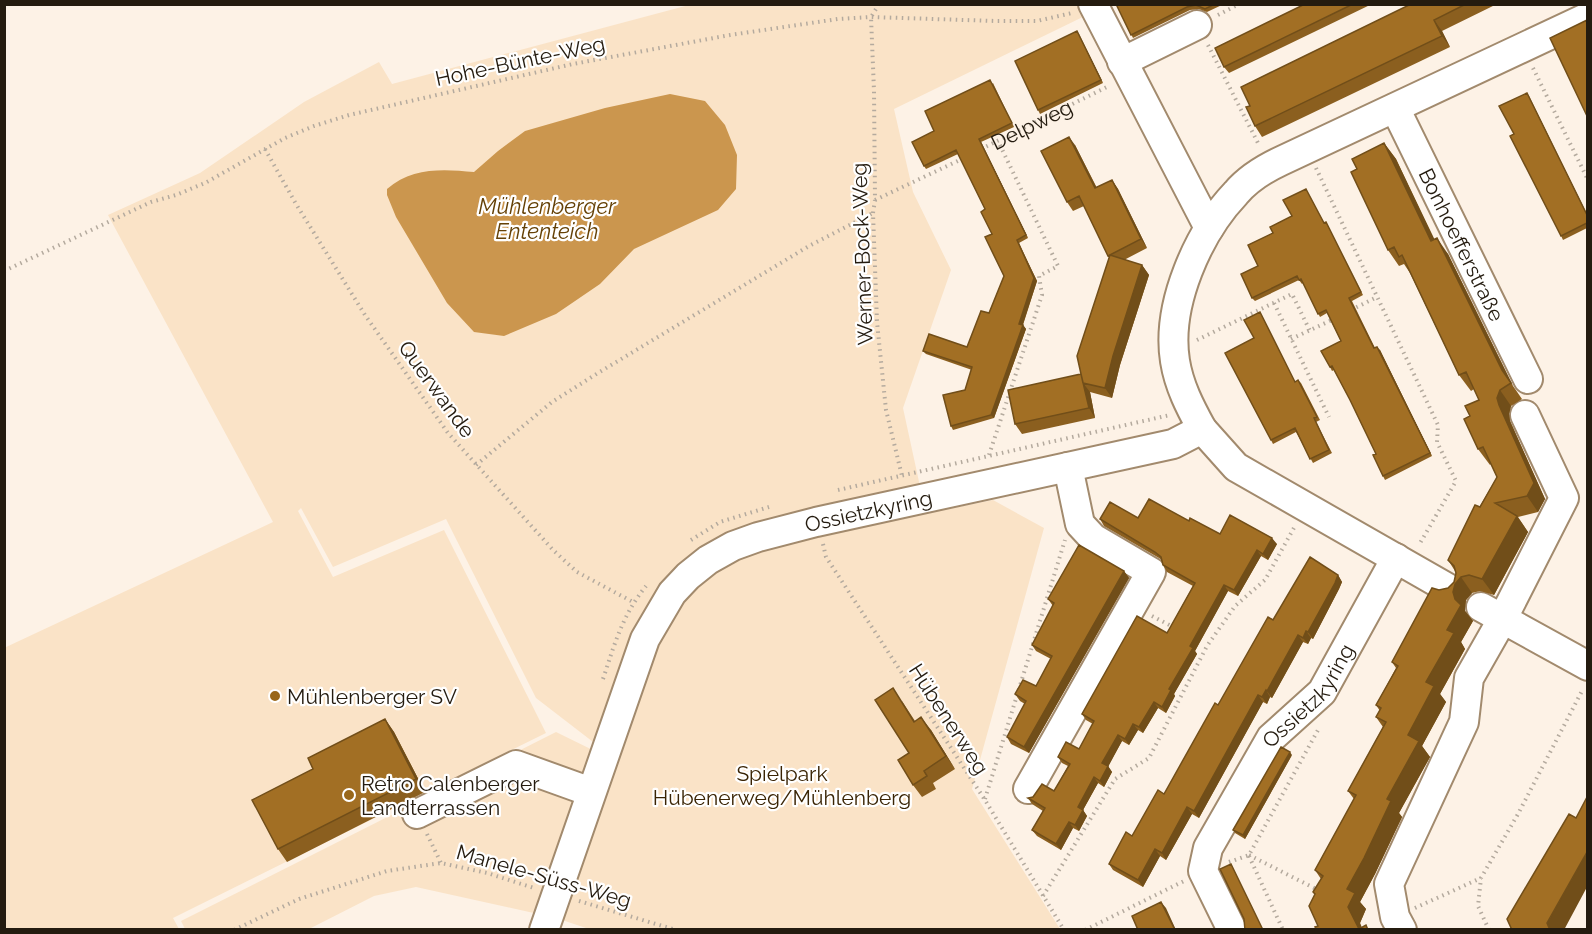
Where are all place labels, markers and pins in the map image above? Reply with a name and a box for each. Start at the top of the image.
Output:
place label: Mühlenberger SV [287,684,457,709]
marker: Mühlenberger SV [268,689,282,703]
place label: Retro Calenberger Landterrassen [361,771,540,820]
marker: Retro Calenberger Landterrassen [342,788,356,802]

